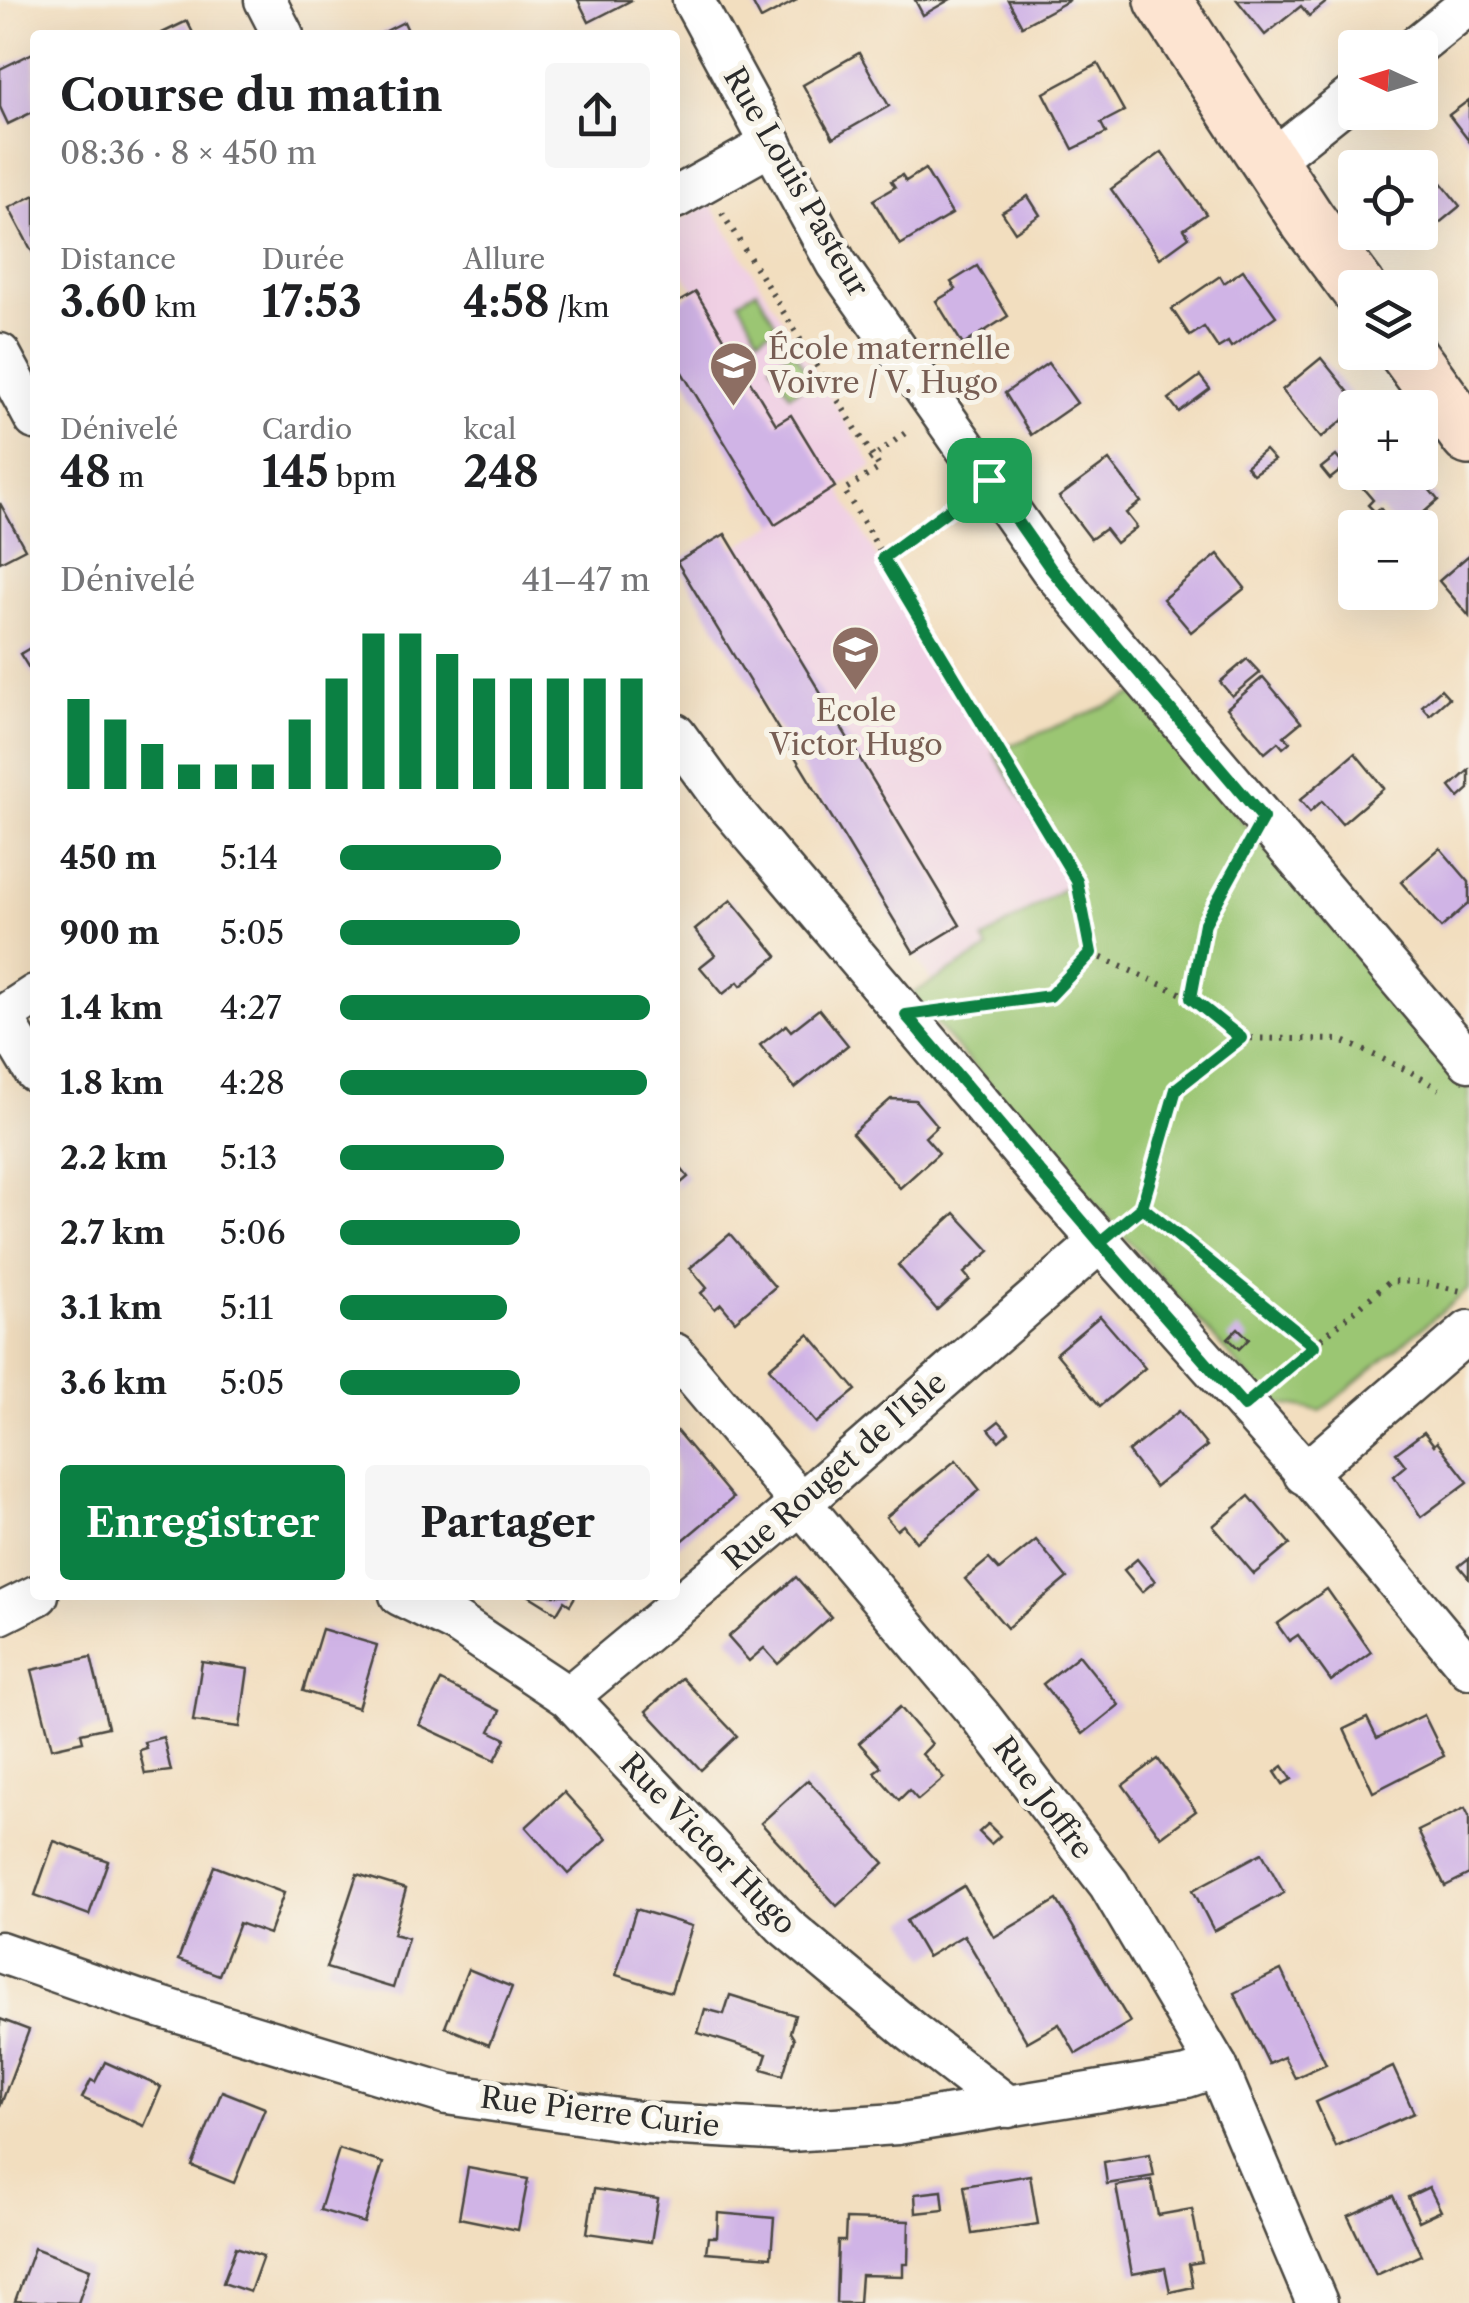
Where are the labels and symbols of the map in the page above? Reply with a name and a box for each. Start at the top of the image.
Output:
north arrow [1338,30,1438,130]
street label: Rue Louis Pasteur [716,61,877,303]
place label: École maternelle Voivre / V. Hugo [767,330,1011,401]
school or university icon: École maternelle Voivre / V. Hugo [707,340,759,408]
pin [947,438,1032,523]
school or university icon: Ecole Victor Hugo [830,624,882,692]
place label: Ecole Victor Hugo [768,692,943,763]
street label: Rue Rouget de l'Isle [716,1364,954,1577]
street label: Rue Joffre [985,1729,1101,1866]
street label: Rue Victor Hugo [613,1745,804,1942]
street label: Rue Pierre Curie [478,2078,722,2145]

